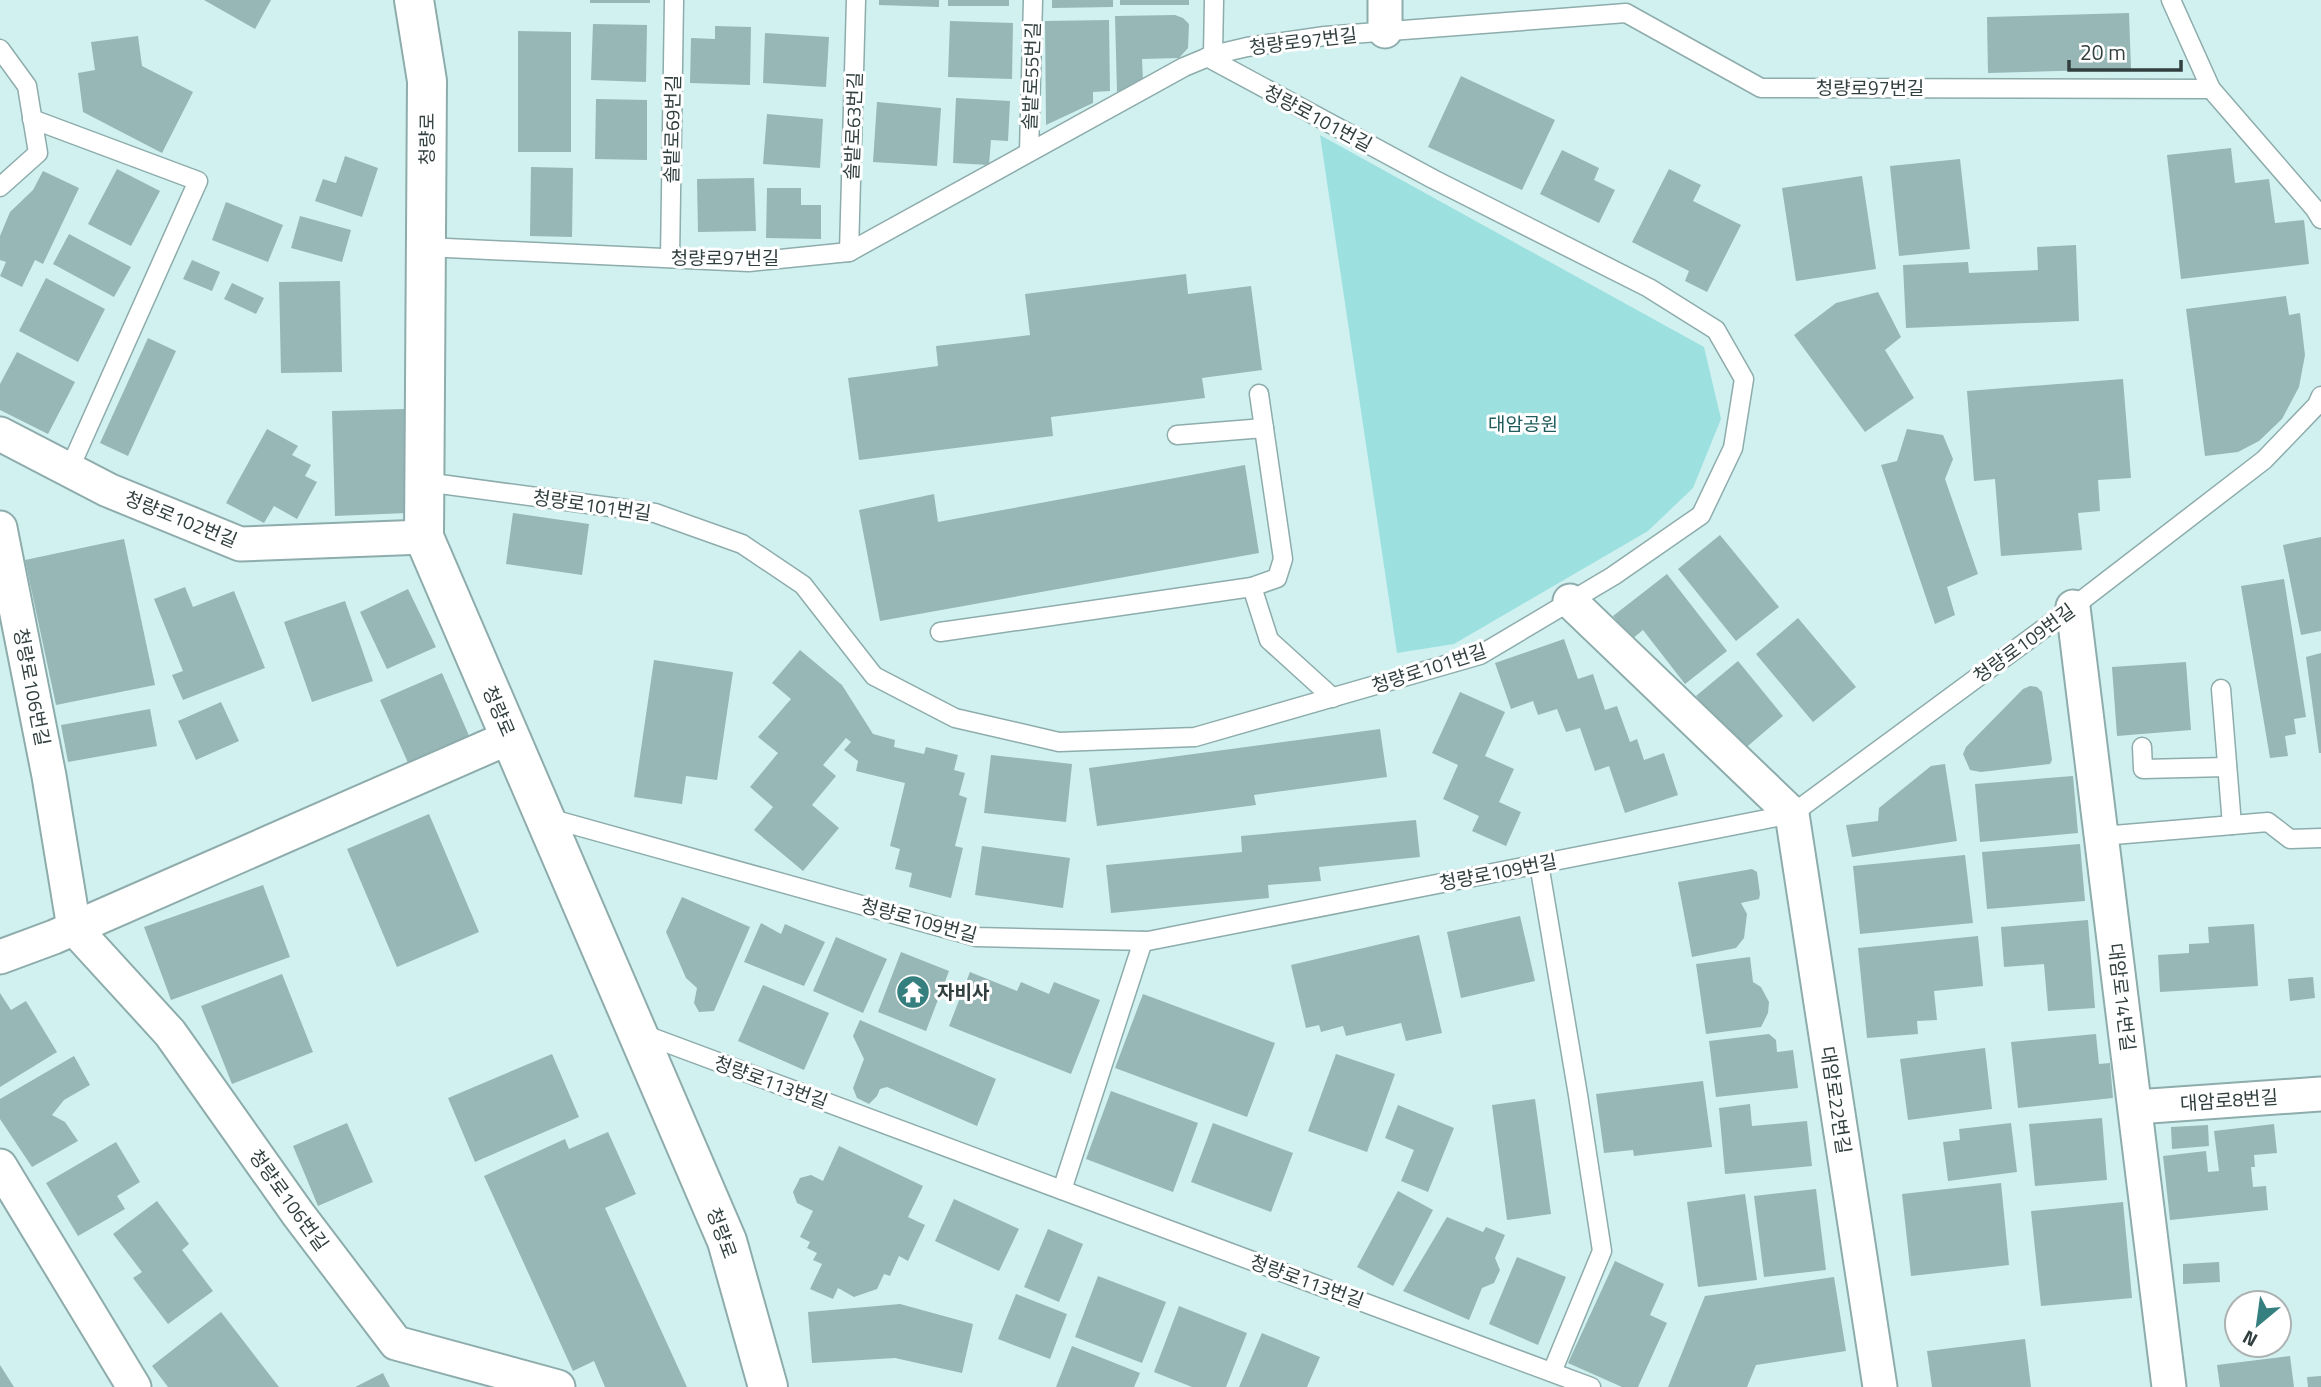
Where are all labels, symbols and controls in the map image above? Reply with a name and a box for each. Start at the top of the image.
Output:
street label: 청량로97번길 [1247,19,1359,62]
street label: 솔밭로55번길 [1014,21,1047,131]
scale bar [2069,28,2181,72]
text: 20 m [2080,36,2126,68]
street label: 솔밭로63번길 [836,71,869,181]
street label: 청량로97번길 [1816,73,1924,102]
street label: 솔밭로69번길 [656,74,687,184]
street label: 청량로101번길 [1259,77,1378,158]
street label: 청량로 [412,113,441,165]
street label: 청량로97번길 [671,243,779,272]
park label: 대암공원 [1488,409,1558,438]
street label: 청량로101번길 [531,482,653,527]
street label: 청량로102번길 [120,483,242,554]
street label: 청량로109번길 [1967,596,2080,689]
street label: 청량로106번길 [7,626,58,748]
street label: 청량로101번길 [1368,635,1490,700]
street label: 청량로 [476,681,523,741]
street label: 청량로109번길 [1437,846,1559,897]
street label: 청량로109번길 [858,890,981,949]
street label: 대암로14번길 [2101,941,2144,1053]
temple icon: 자비사 [894,973,932,1011]
place label: 자비사 [937,977,990,1006]
street label: 대암로22번길 [1814,1044,1859,1156]
street label: 청량로113번길 [710,1047,832,1116]
street label: 대암로8번길 [2179,1082,2279,1117]
street label: 청량로106번길 [243,1143,336,1256]
street label: 청량로 [700,1203,745,1262]
street label: 청량로113번길 [1246,1246,1368,1315]
north arrow [2223,1289,2293,1359]
text: N [2237,1323,2262,1355]

